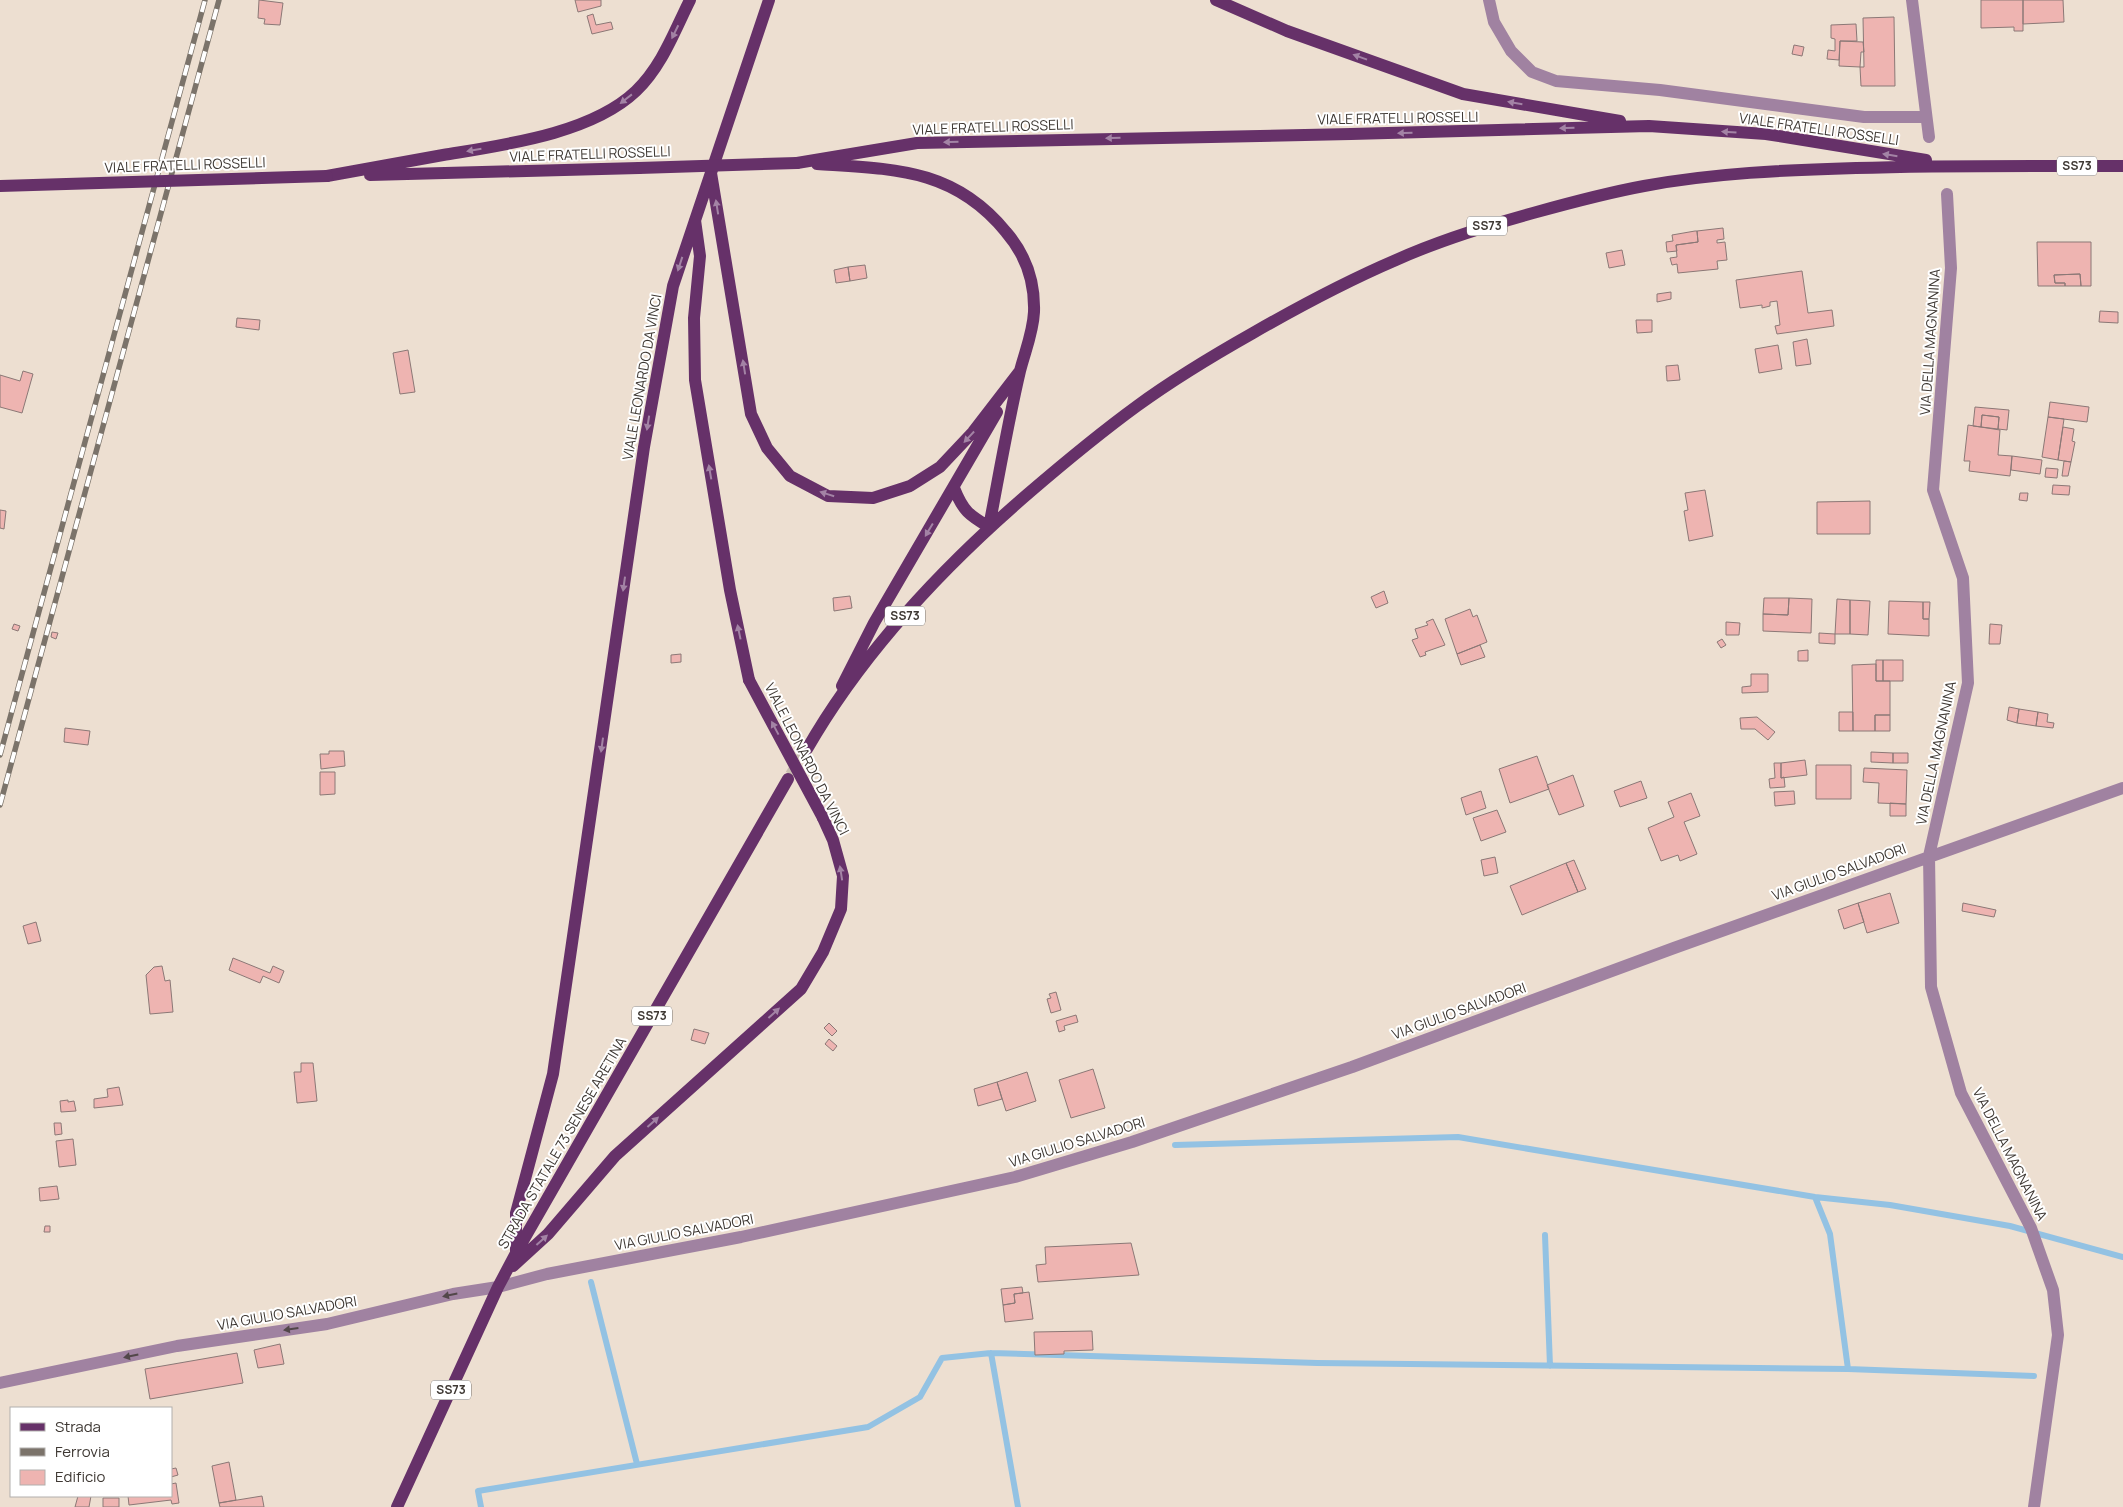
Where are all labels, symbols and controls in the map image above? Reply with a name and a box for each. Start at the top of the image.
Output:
one-way arrow [670,25,678,39]
one-way arrow [1352,53,1367,60]
one-way arrow [620,93,633,104]
one-way arrow [1506,99,1522,107]
street label: VIALE FRATELLI ROSSELLI [1317,107,1479,128]
street label: VIALE FRATELLI ROSSELLI [1738,108,1900,149]
street label: VIALE FRATELLI ROSSELLI [912,114,1074,139]
one-way arrow [1559,124,1575,132]
one-way arrow [1721,127,1737,135]
one-way arrow [1396,129,1412,137]
one-way arrow [1105,134,1121,142]
one-way arrow [943,138,959,146]
street label: VIALE FRATELLI ROSSELLI [509,141,671,166]
one-way arrow [466,146,481,154]
one-way arrow [1882,150,1898,158]
street label: VIALE FRATELLI ROSSELLI [104,152,266,177]
road number: SS73 [2057,157,2097,176]
one-way arrow [713,198,721,214]
road number: SS73 [1467,217,1507,236]
one-way arrow [675,256,683,271]
street label: VIA DELLA MAGNANINA [1915,268,1944,416]
street label: VIALE LEONARDO DA VINCI [618,292,665,461]
one-way arrow [739,359,747,375]
one-way arrow [643,415,651,431]
one-way arrow [963,430,975,442]
one-way arrow [706,464,714,480]
one-way arrow [819,489,834,497]
one-way arrow [925,524,934,537]
one-way arrow [620,576,628,592]
road number: SS73 [885,606,925,626]
one-way arrow [735,625,743,640]
street label: VIALE LEONARDO DA VINCI [761,679,854,838]
street label: VIA DELLA MAGNANINA [1911,679,1960,827]
one-way arrow [771,721,779,736]
one-way arrow [597,737,605,753]
street label: VIA GIULIO SALVADORI [1769,838,1908,905]
one-way arrow [837,865,845,881]
street label: VIA GIULIO SALVADORI [1389,977,1528,1044]
road number: SS73 [632,1006,672,1026]
one-way arrow [767,1008,780,1019]
street label: STRADA STATALE 73 SENESE ARETINA [493,1033,630,1252]
street label: VIA DELLA MAGNANINA [1969,1084,2052,1224]
street label: VIA GIULIO SALVADORI [1007,1112,1147,1171]
one-way arrow [647,1117,659,1128]
street label: VIA GIULIO SALVADORI [613,1209,755,1254]
one-way arrow [535,1234,547,1246]
street label: VIA GIULIO SALVADORI [216,1291,358,1334]
one-way arrow [442,1292,458,1300]
one-way arrow [283,1325,299,1333]
one-way arrow [124,1352,139,1360]
road number: SS73 [431,1380,471,1400]
legend [10,1407,172,1497]
text: Strada [55,1416,101,1437]
text: Ferrovia [55,1441,110,1462]
text: Edificio [55,1466,106,1487]

